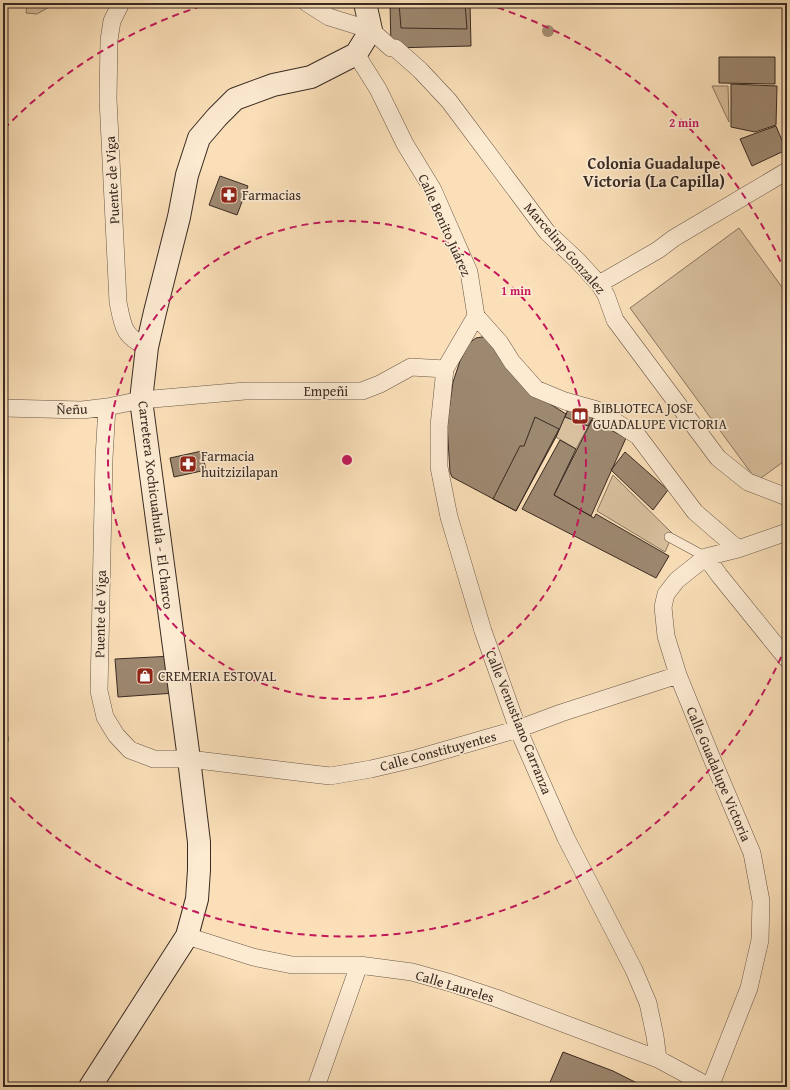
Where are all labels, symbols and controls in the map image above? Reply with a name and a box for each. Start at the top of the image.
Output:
text: 2 min [669,114,699,131]
street label: Puente de Viga [100,135,124,224]
district label: Colonia Guadalupe Victoria (La Capilla) [583,151,725,193]
street label: Calle Benito Juárez [413,171,477,279]
pharmacy icon: Farmacias [219,185,239,205]
place label: Farmacias [242,185,301,205]
street label: Marcelinp Gonzalez [520,198,610,298]
text: 1 min [501,282,531,299]
street label: Empeñi [304,381,348,401]
place label: BIBLIOTECA JOSE GUADALUPE VICTORIA [593,398,727,434]
street label: Ñeñu [56,399,88,419]
street label: Carretera Xochicuahutla - El Charco [133,400,179,610]
library icon: BIBLIOTECA JOSE GUADALUPE VICTORIA [570,406,590,426]
place label: Farmacia huitzizilapan [201,446,278,482]
centre of rings [340,453,354,467]
pharmacy icon: Farmacia huitzizilapan [178,454,198,474]
street label: Puente de Viga [89,569,111,658]
street label: Calle Venustiano Carranza [481,647,557,798]
shop icon: CREMERIA ESTOVAL [135,666,155,686]
place label: CREMERIA ESTOVAL [158,666,276,686]
street label: Calle Guadalupe Victoria [682,703,757,845]
street label: Calle Constituyentes [378,726,498,776]
street label: Calle Laureles [413,965,497,1007]

